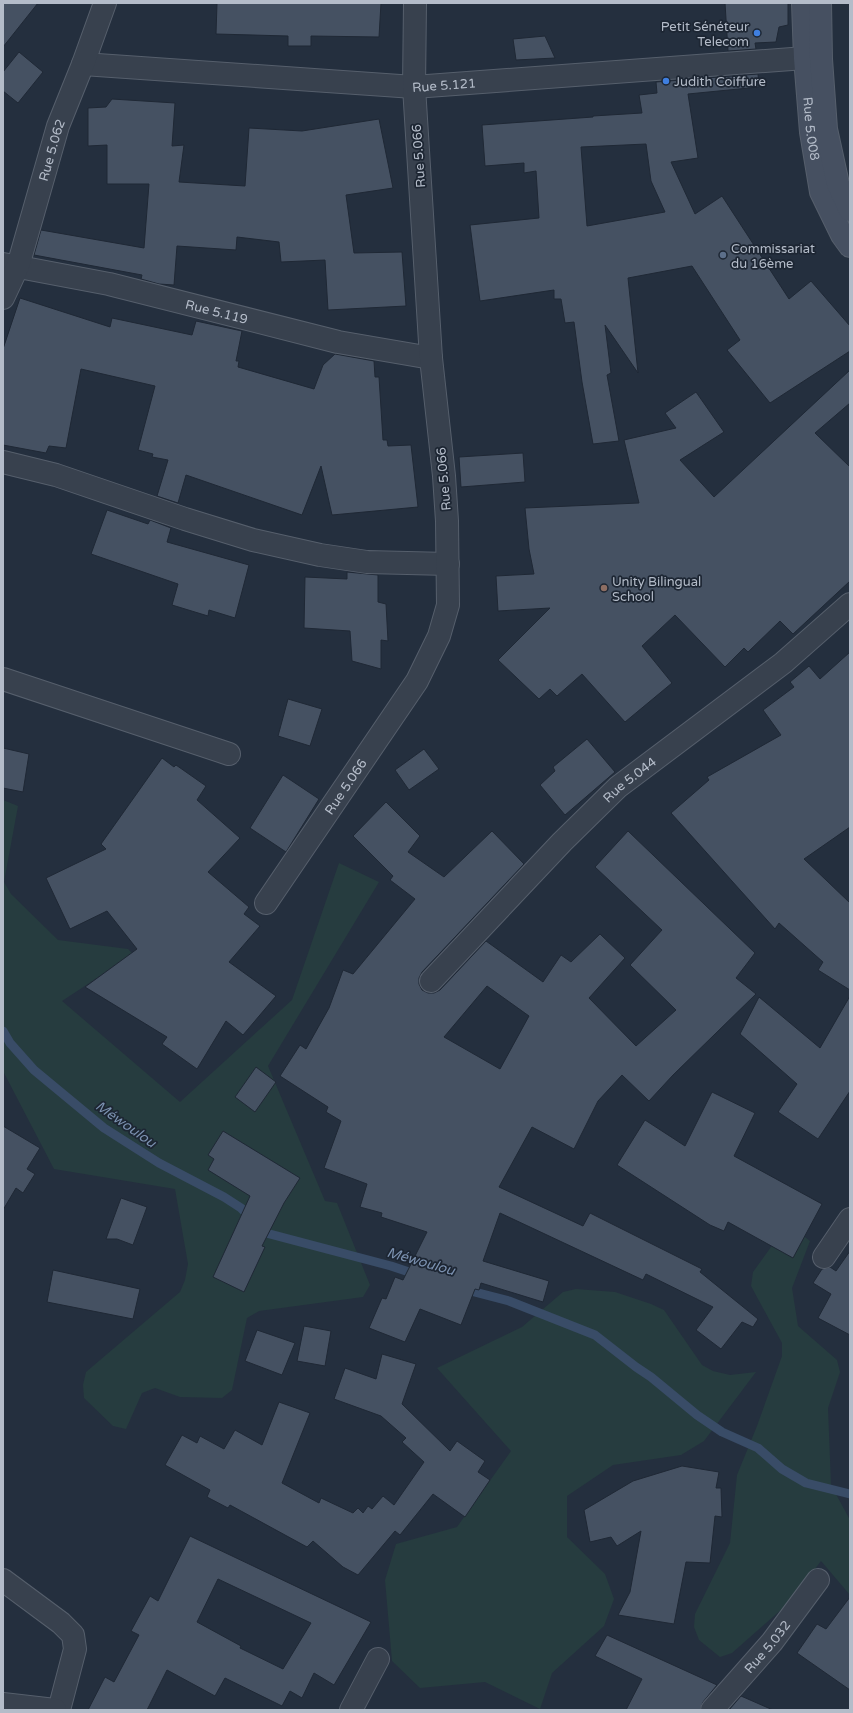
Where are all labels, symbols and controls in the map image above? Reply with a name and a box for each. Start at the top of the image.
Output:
place label: Petit Sénéteur Telecom [661,19,749,50]
marker: Petit Sénéteur Telecom [752,28,762,38]
place label: Judith Coiffure [674,74,766,90]
street label: Rue 5.121 [412,75,477,96]
marker: Judith Coiffure [661,76,671,86]
street label: Rue 5.008 [799,96,823,162]
street label: Rue 5.062 [36,117,69,183]
street label: Rue 5.066 [409,124,429,188]
place label: Commissariat du 16ème [731,241,815,272]
marker: Commissariat du 16ème [718,250,728,260]
street label: Rue 5.119 [184,297,249,328]
street label: Rue 5.066 [433,446,455,511]
place label: Unity Bilingual School [612,574,701,605]
marker: Unity Bilingual School [599,583,609,593]
street label: Rue 5.044 [600,754,660,806]
street label: Rue 5.066 [322,756,371,818]
water label: Méwoulou [92,1097,160,1152]
water label: Méwoulou [385,1244,458,1280]
street label: Rue 5.032 [741,1618,794,1677]

